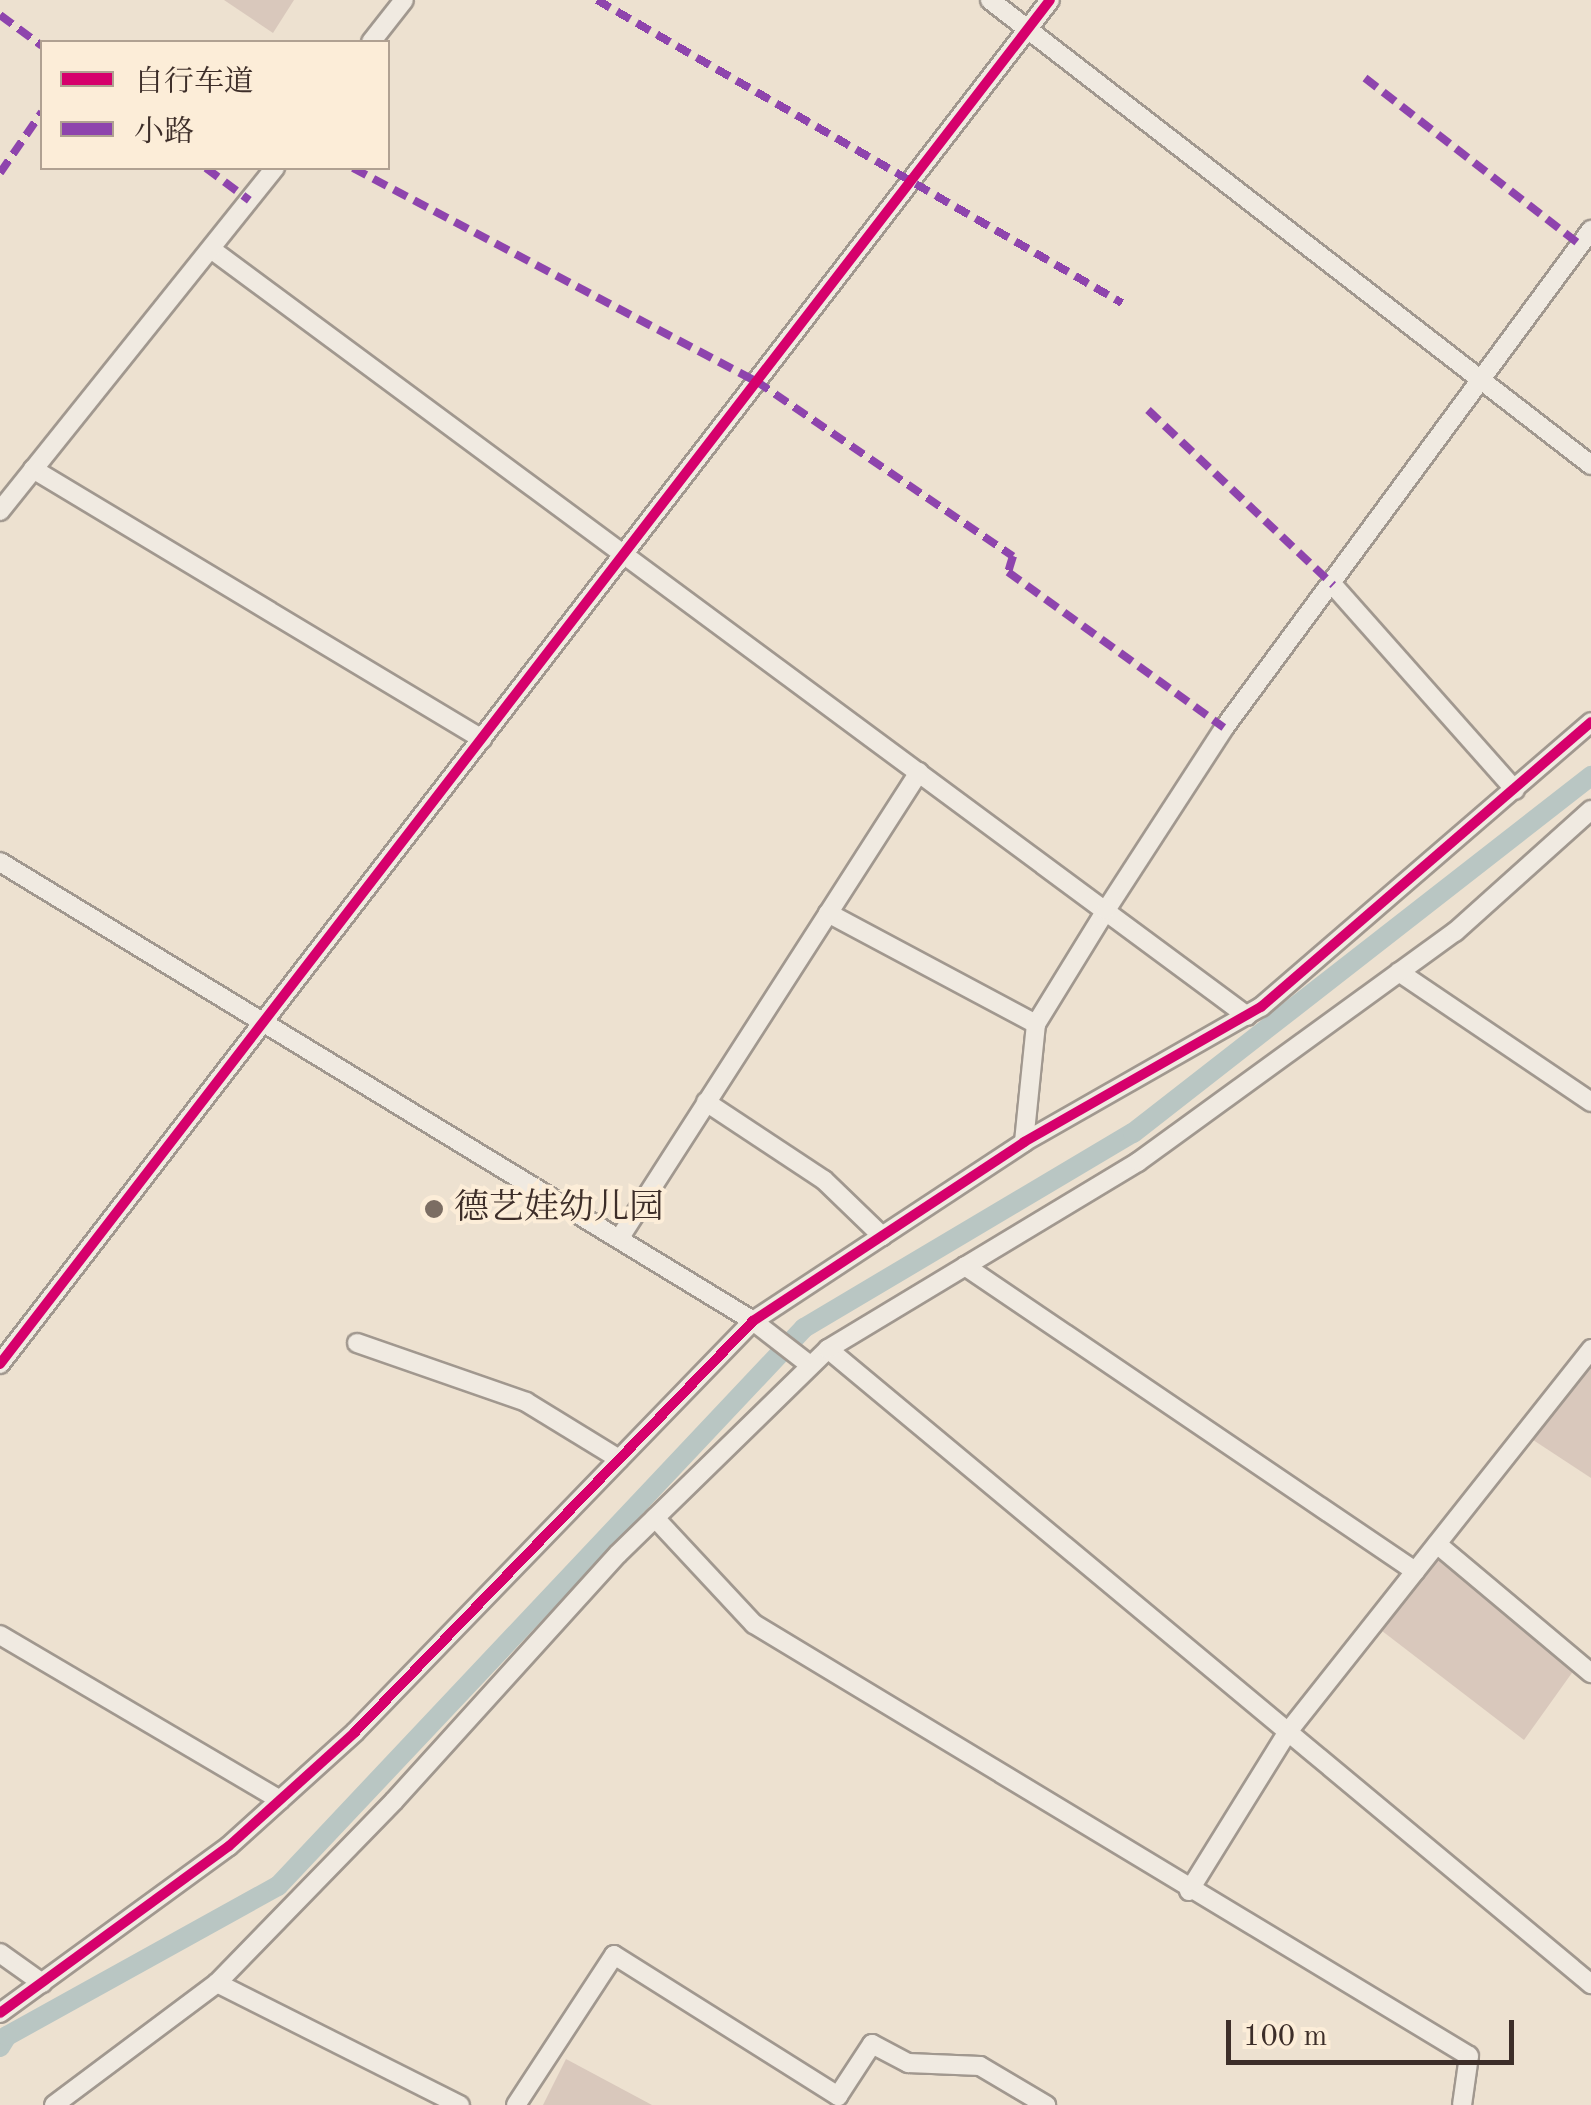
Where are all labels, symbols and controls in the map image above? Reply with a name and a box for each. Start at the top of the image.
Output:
legend [40,40,390,170]
text: 自行车道 [134,68,254,98]
text: 小路 [134,118,194,148]
place label: 德艺娃幼儿园 [454,1188,664,1230]
marker: 德艺娃幼儿园 [423,1198,445,1220]
scale bar [1231,2000,1518,2062]
text: 100 m [1243,2022,1327,2052]

